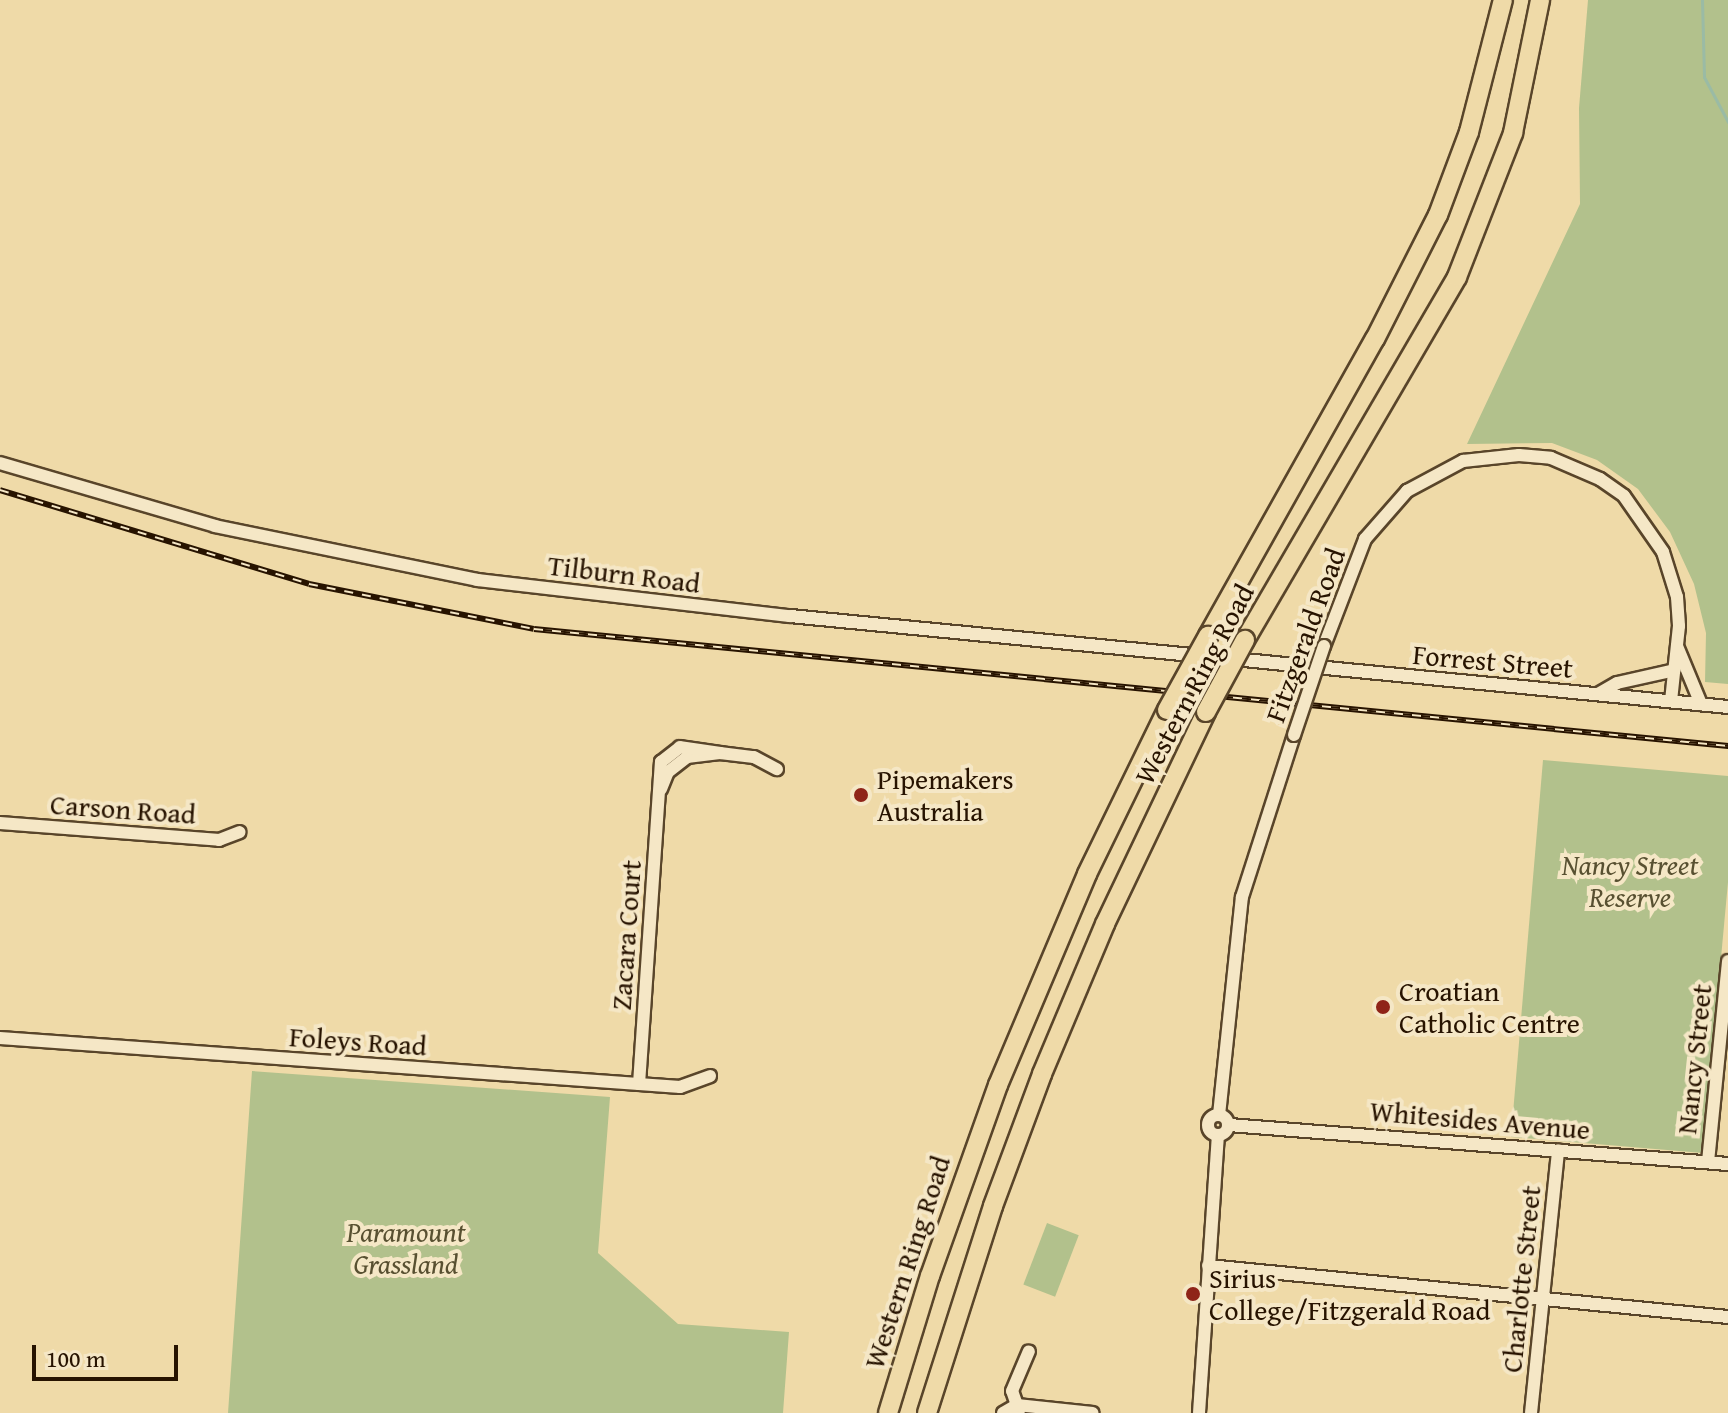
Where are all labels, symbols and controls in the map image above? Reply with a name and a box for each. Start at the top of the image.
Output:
street label: Fitzgerald Road [1258,543,1352,727]
street label: Tilburn Road [546,548,702,600]
street label: Western Ring Road [1127,578,1261,790]
street label: Forrest Street [1412,637,1574,685]
place label: Pipemakers Australia [877,762,1014,828]
marker: Pipemakers Australia [852,786,870,804]
street label: Carson Road [49,787,197,831]
park label: Nancy Street Reserve [1562,848,1698,914]
street label: Zacara Court [604,859,648,1011]
place label: Croatian Catholic Centre [1399,974,1580,1040]
street label: Nancy Street [1669,982,1719,1136]
marker: Croatian Catholic Centre [1374,998,1392,1016]
street label: Foleys Road [288,1019,428,1063]
street label: Whitesides Avenue [1369,1094,1591,1146]
street label: Western Ring Road [857,1151,957,1373]
street label: Charlotte Street [1494,1184,1548,1374]
park label: Paramount Grassland [346,1215,466,1281]
place label: Sirius College/Fitzgerald Road [1209,1261,1490,1327]
marker: Sirius College/Fitzgerald Road [1184,1285,1202,1303]
scale bar [36,1329,182,1379]
text: 100 m [46,1341,106,1376]

